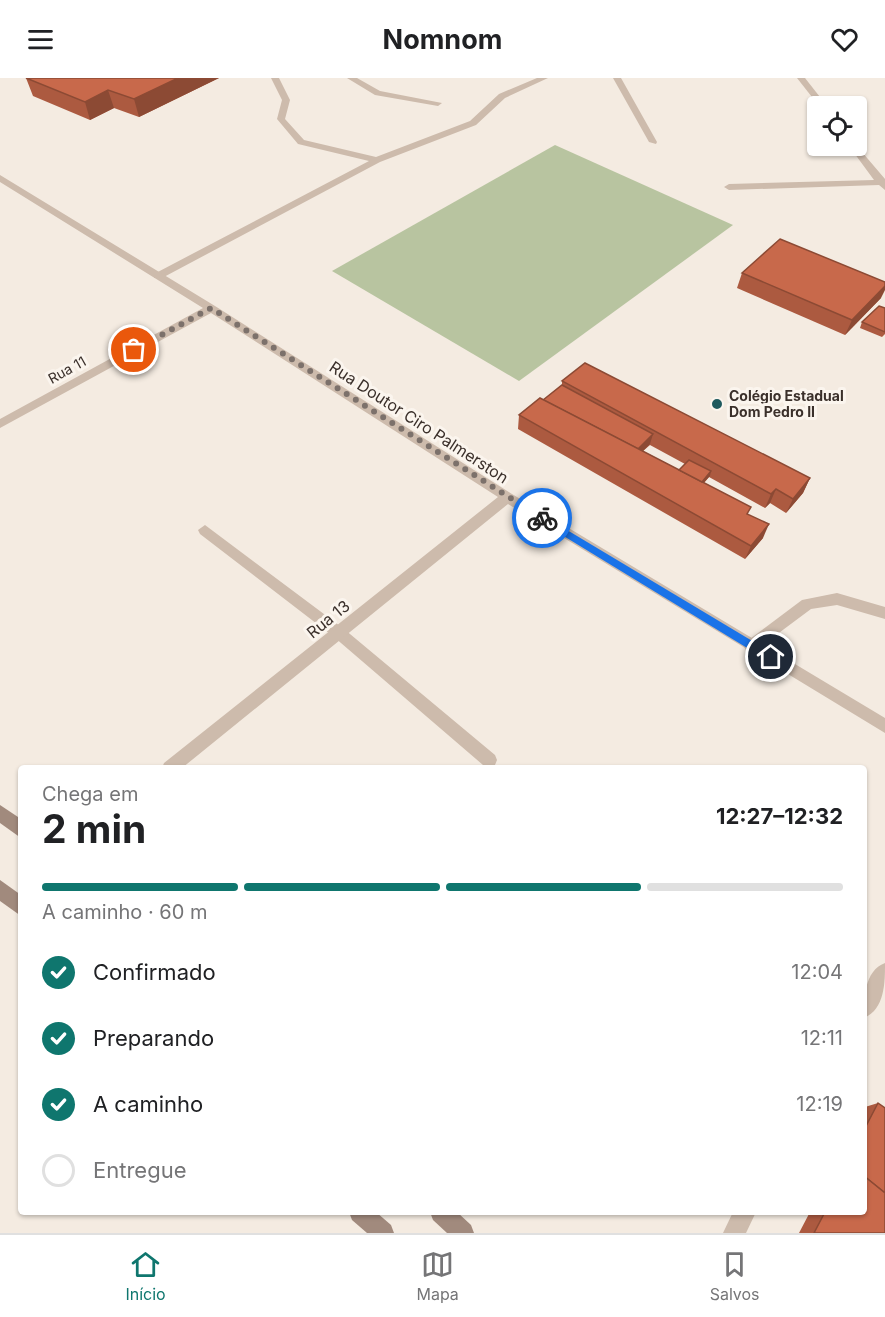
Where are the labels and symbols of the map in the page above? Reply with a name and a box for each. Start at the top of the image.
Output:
pin [108,324,159,375]
street label: Rua 11 [45,352,89,387]
street label: Rua Doutor Ciro Palmerston [326,357,512,487]
place label: Colégio Estadual Dom Pedro II [729,387,844,420]
marker: Colégio Estadual Dom Pedro II [710,397,724,411]
courier [512,488,572,548]
street label: Rua 13 [302,596,354,642]
pin [745,631,796,682]

